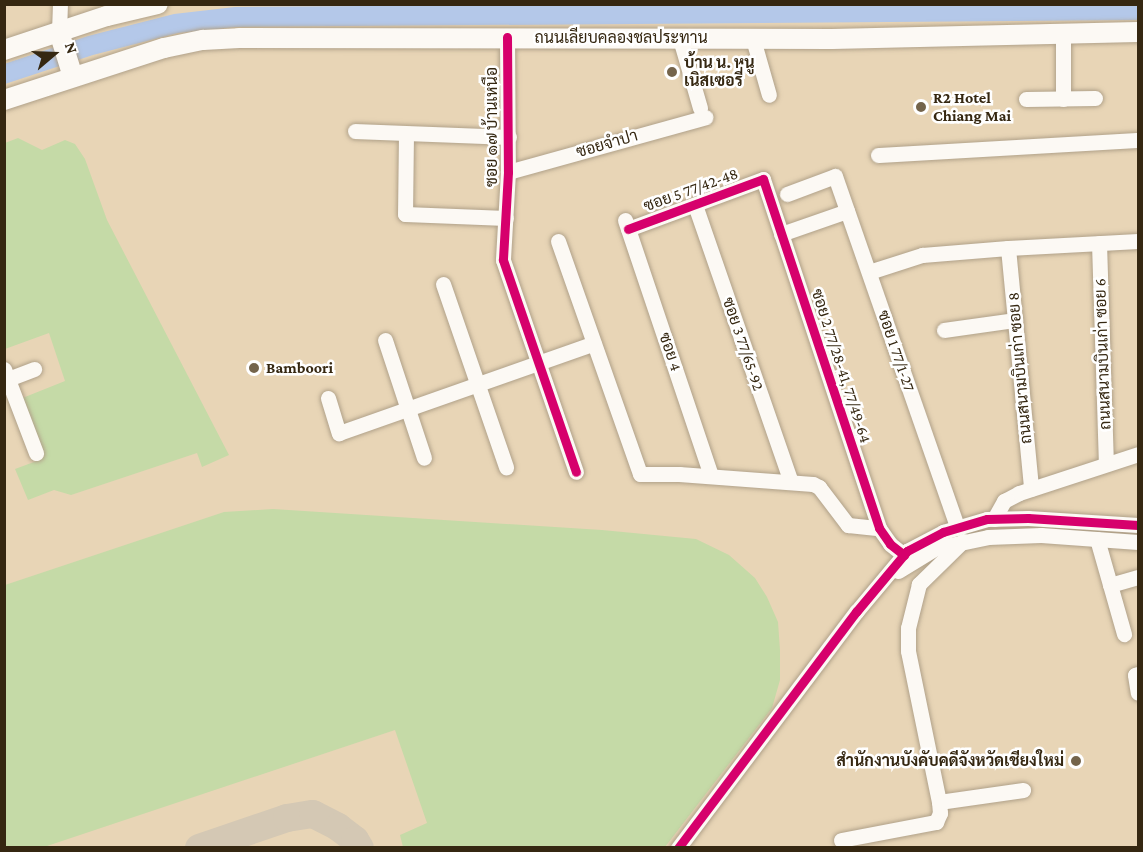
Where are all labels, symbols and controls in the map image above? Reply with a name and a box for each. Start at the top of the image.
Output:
north arrow [24,24,84,84]
street label: ถนนเลียบคลองชลประทาน [534,28,708,48]
text: N [62,40,81,56]
place label: บ้าน น. หนู เนิสเซอรี่ [684,53,755,91]
marker: บ้าน น. หนู เนิสเซอรี่ [665,65,679,79]
street label: ซอย ๑๗ บ้านเหนือ [482,67,502,187]
place label: R2 Hotel Chiang Mai [933,88,1011,126]
marker: R2 Hotel Chiang Mai [914,100,928,114]
street label: ซอยจำปา [574,126,640,162]
street label: ซอย 5 77/42-48 [641,164,741,216]
street label: ถนนสนามบินเก่า ซอย 6 [1091,278,1115,430]
street label: ซอย 2 77/28-41, 77/49-64 [807,287,875,445]
street label: ถนนสนามบินเก่า ซอย 8 [1004,291,1036,445]
street label: ซอย 3 77/65-92 [718,295,768,393]
street label: ซอย 1 77/1-27 [873,308,919,394]
street label: ซอย 4 [654,330,686,374]
place label: Bamboori [266,358,333,378]
marker: Bamboori [247,361,261,375]
place label: สำนักงานบังคับคดีจังหวัดเชียงใหม่ [836,751,1064,771]
marker: สำนักงานบังคับคดีจังหวัดเชียงใหม่ [1069,754,1083,768]

